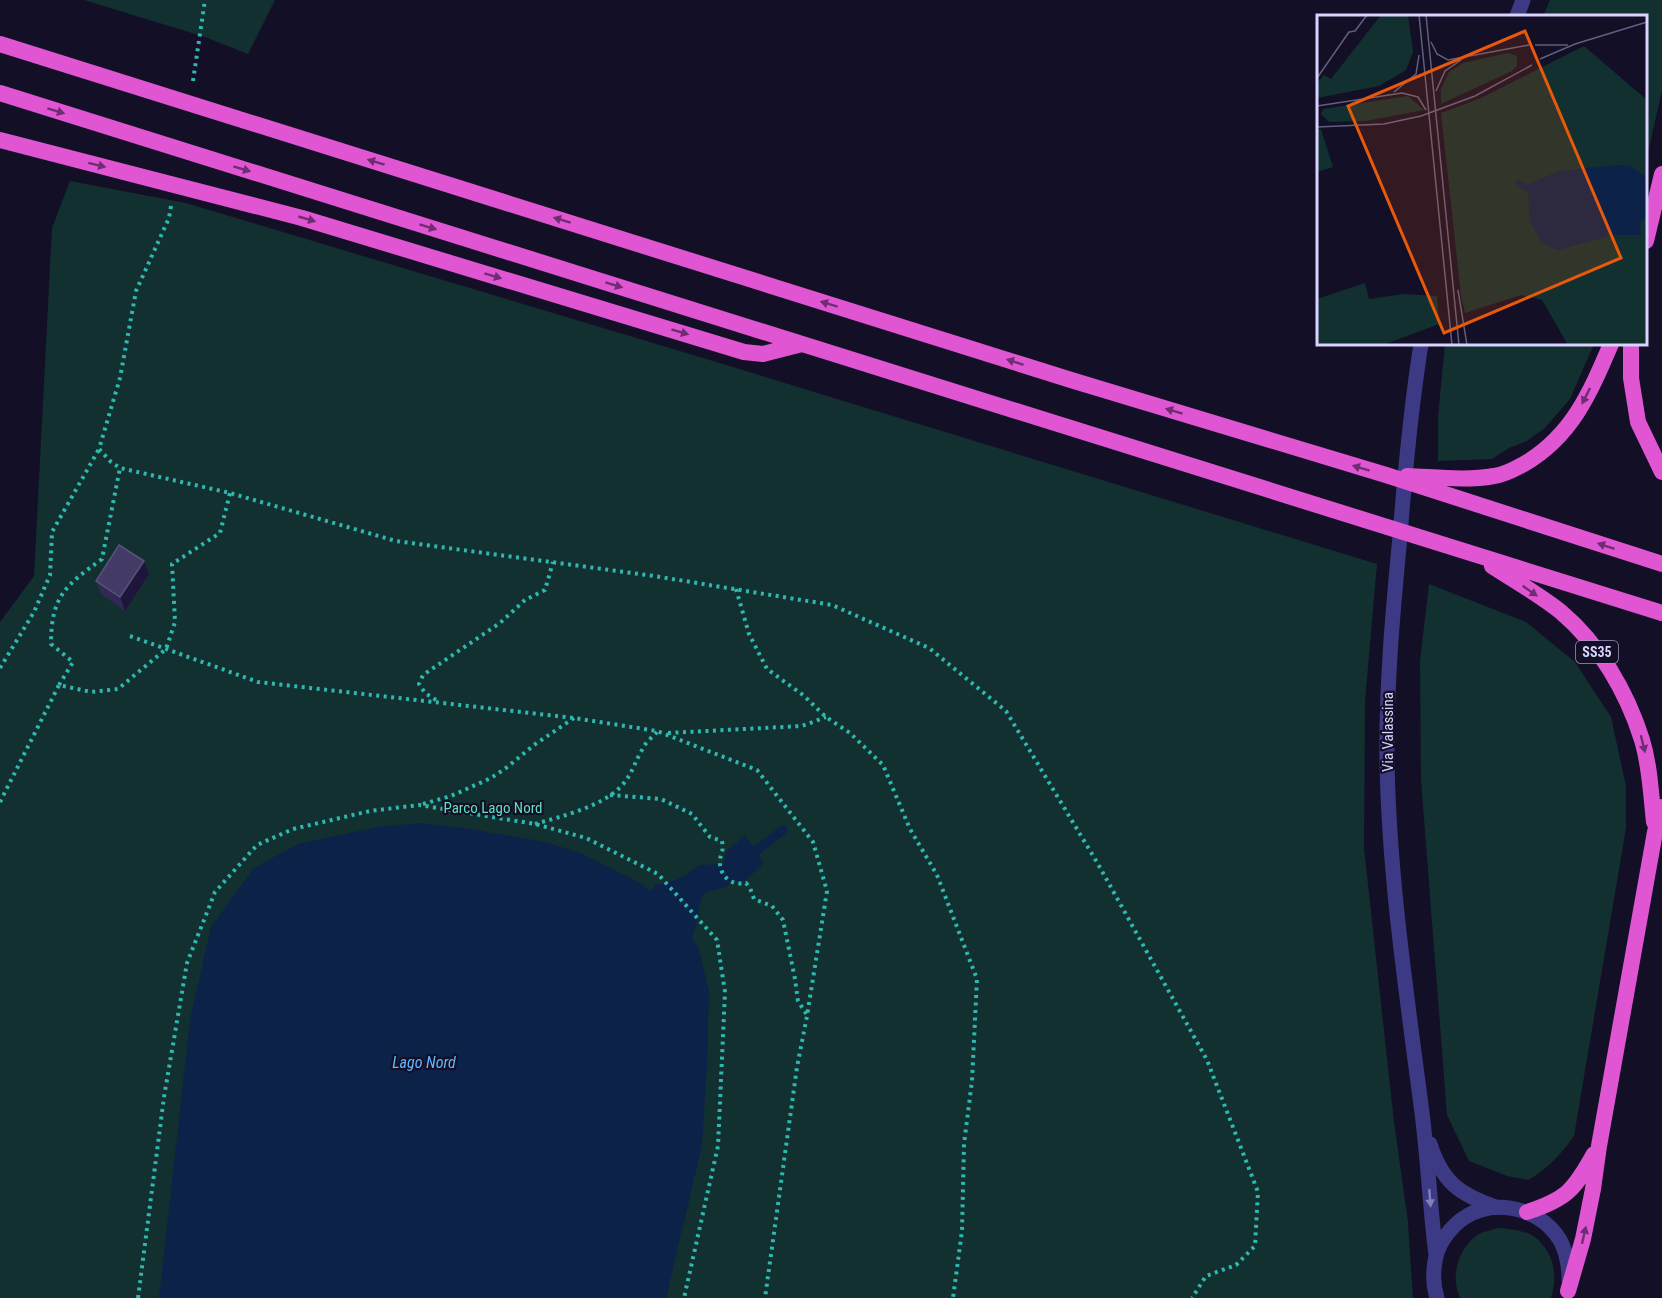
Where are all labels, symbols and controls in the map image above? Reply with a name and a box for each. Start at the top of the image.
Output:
inset map [1317,15,1647,345]
one-way arrow [47,107,65,116]
one-way arrow [367,157,385,166]
one-way arrow [88,160,107,170]
one-way arrow [233,165,251,174]
one-way arrow [298,215,316,224]
one-way arrow [553,215,571,224]
one-way arrow [419,223,437,232]
one-way arrow [484,271,502,281]
one-way arrow [605,281,623,290]
one-way arrow [820,298,838,308]
one-way arrow [671,328,689,337]
one-way arrow [1006,357,1024,366]
one-way arrow [1582,388,1591,405]
one-way arrow [1165,406,1183,415]
one-way arrow [1352,463,1370,472]
one-way arrow [1597,541,1615,551]
one-way arrow [1522,585,1538,597]
road number: SS35 [1576,641,1618,663]
street label: Via Valassina [1379,692,1397,772]
one-way arrow [1638,735,1648,753]
park label: Parco Lago Nord [443,799,543,817]
water label: Lago Nord [392,1053,456,1072]
one-way arrow [1425,1189,1435,1208]
one-way arrow [1579,1225,1589,1244]

